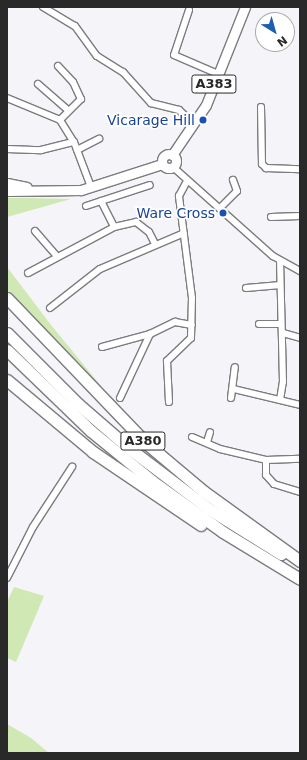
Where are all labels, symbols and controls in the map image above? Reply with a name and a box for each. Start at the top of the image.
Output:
north arrow [255,12,295,52]
text: N [274,33,290,49]
road number: A383 [191,73,237,95]
place label: Vicarage Hill [107,112,195,128]
marker: Vicarage Hill [198,115,208,125]
place label: Ware Cross [137,205,215,221]
marker: Ware Cross [218,208,228,218]
road number: A380 [120,430,166,452]

